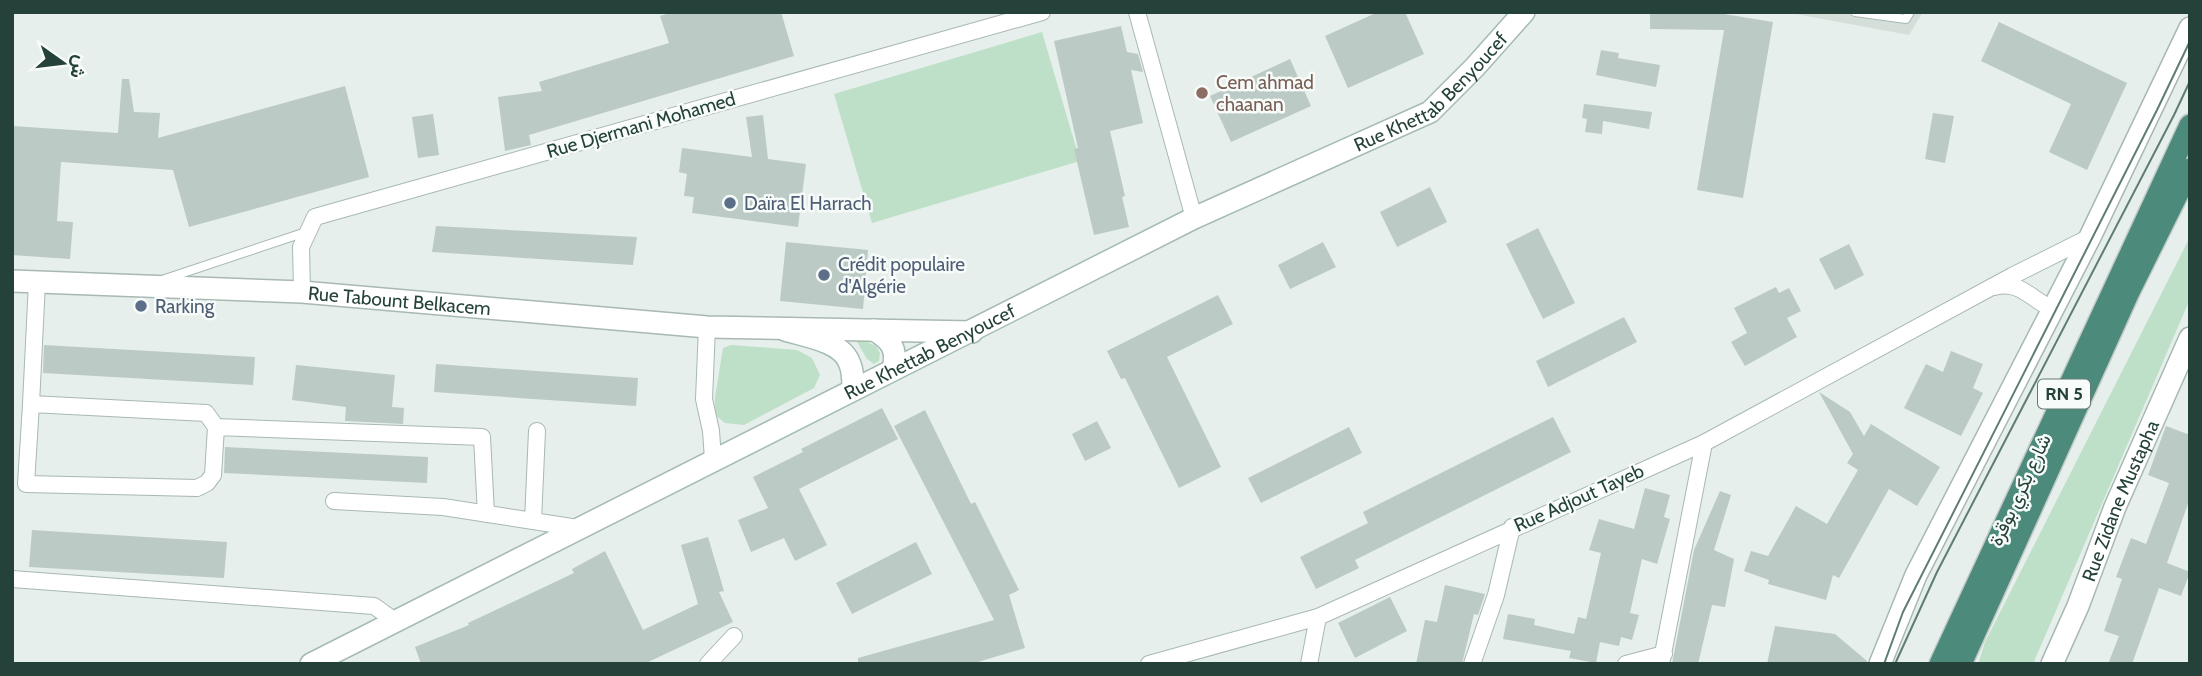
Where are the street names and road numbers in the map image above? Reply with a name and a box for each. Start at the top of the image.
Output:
street label: Rue Khettab Benyoucef [1350,27,1512,156]
street label: Rue Djermani Mohamed [544,87,738,163]
street label: Rue Tabount Belkacem [307,281,492,320]
street label: Rue Khettab Benyoucef [840,298,1020,404]
road number: RN 5 [2038,380,2090,408]
street label: Rue Zidane Mustapha [2077,416,2164,585]
street label: شارع بكري بوقرة [1984,431,2059,551]
street label: Rue Adjout Tayeb [1510,459,1648,537]

